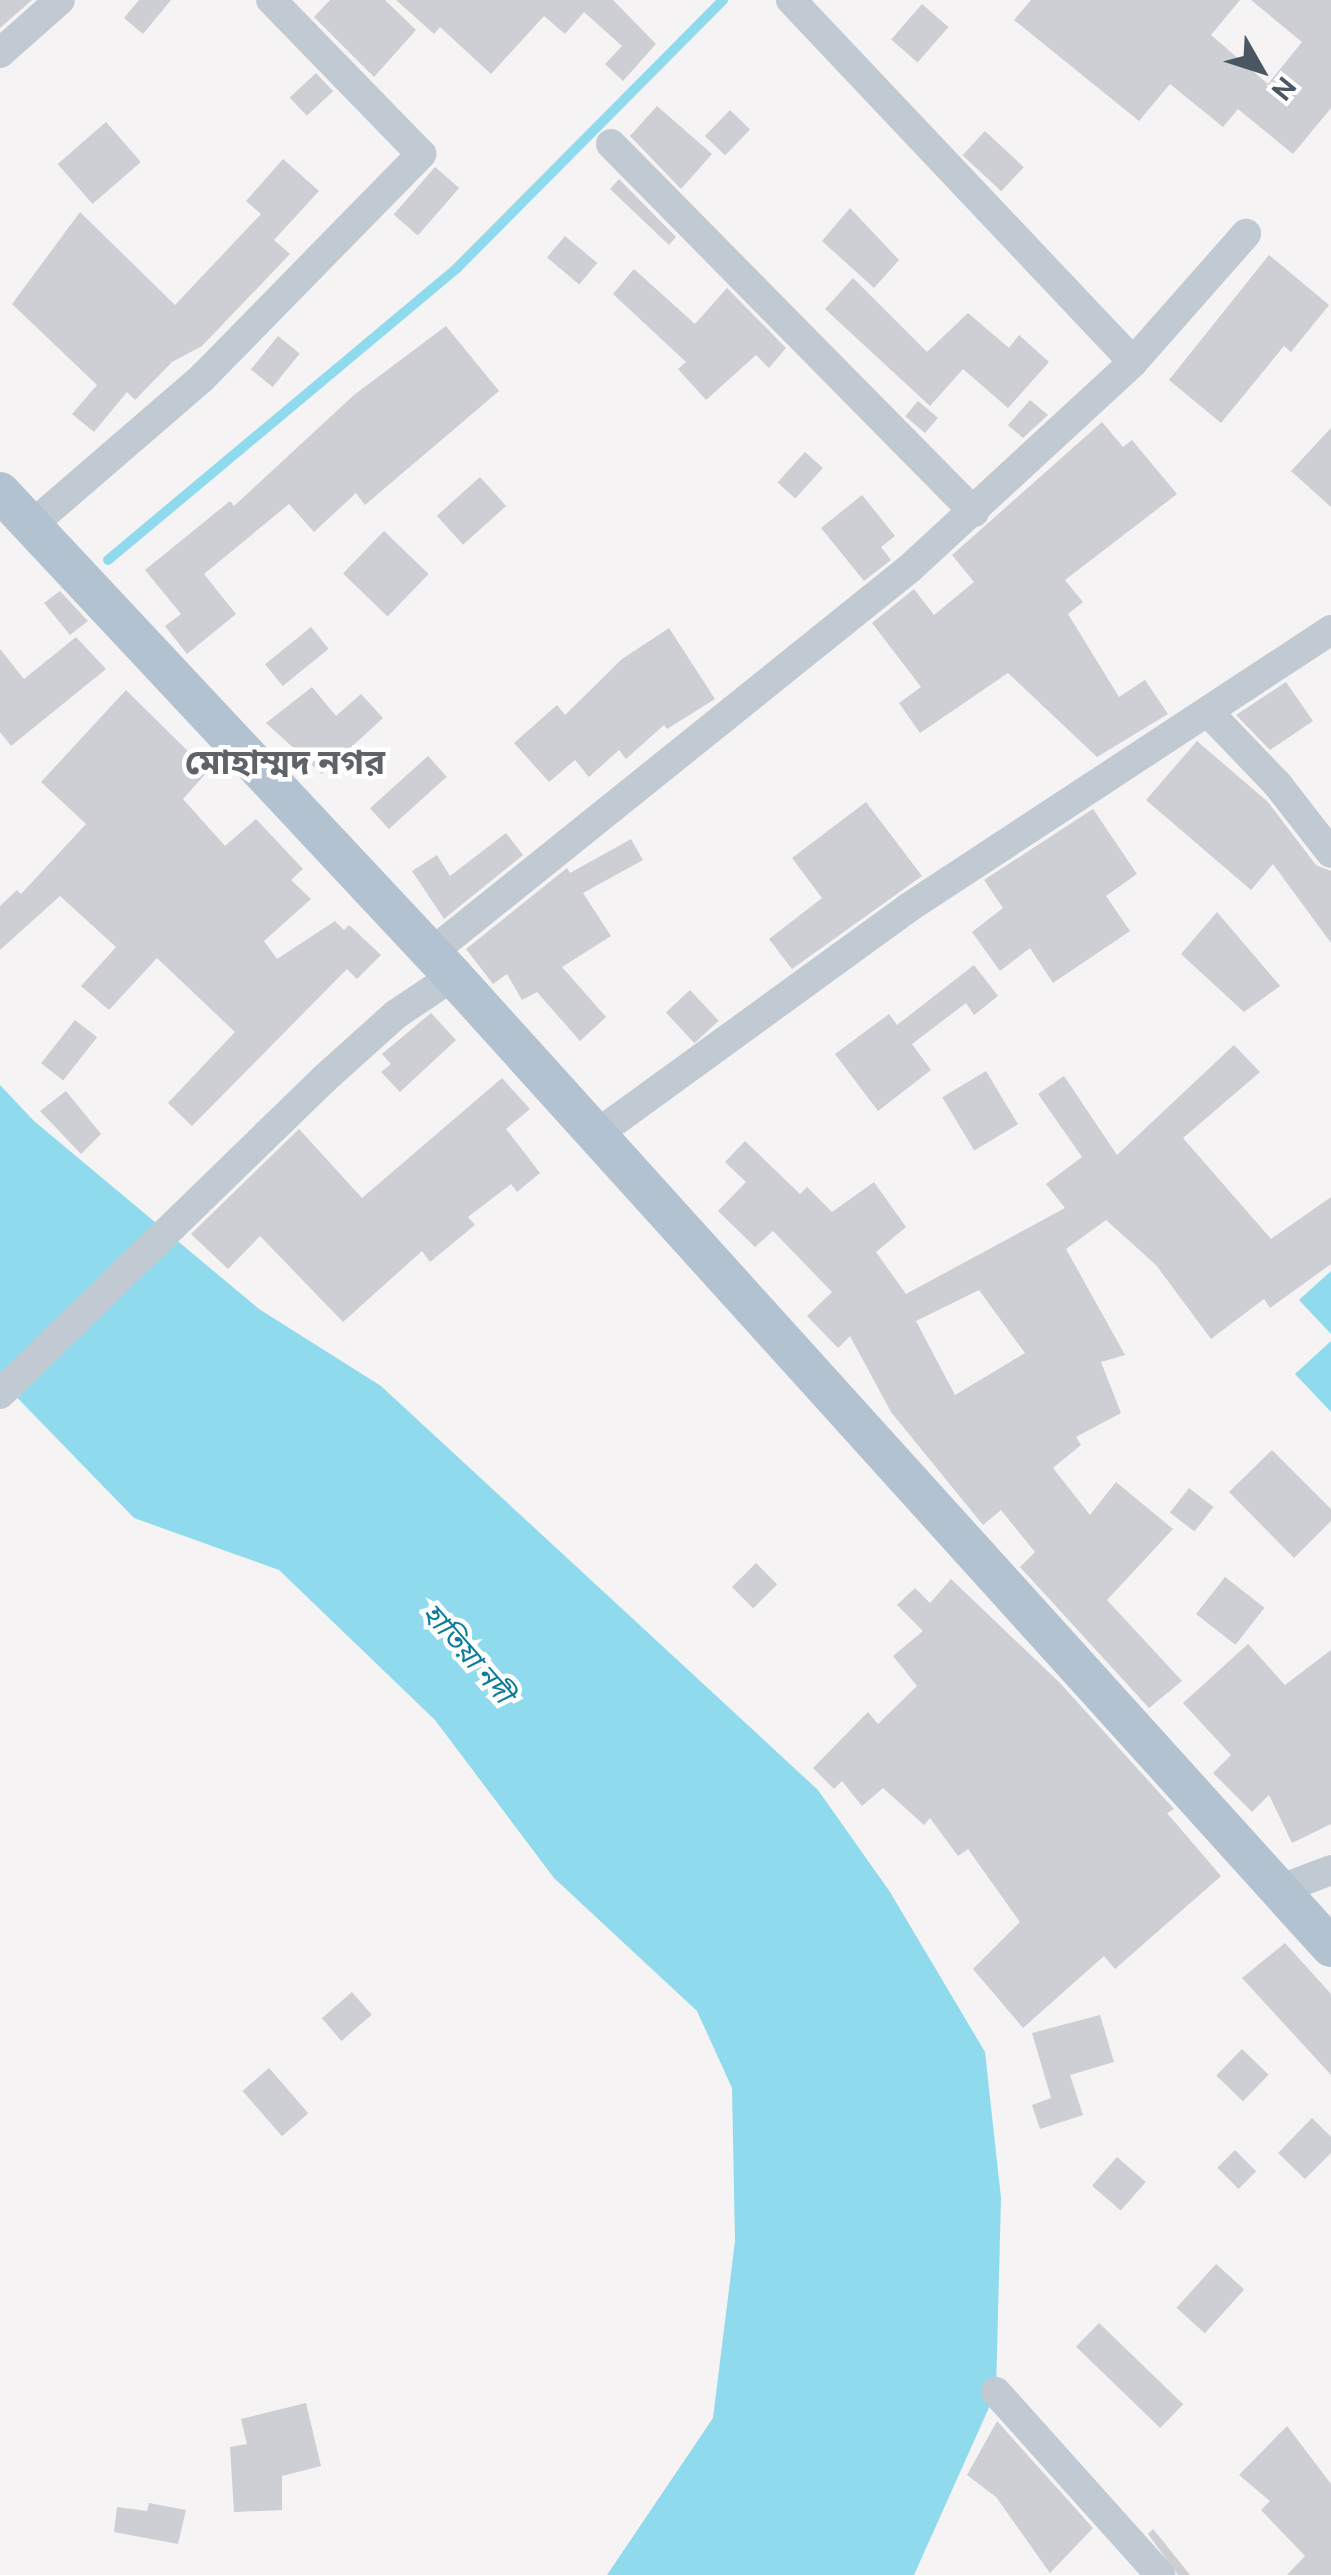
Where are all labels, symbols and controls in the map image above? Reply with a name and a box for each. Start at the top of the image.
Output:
north arrow [1211,20,1311,120]
text: N [1266,71,1303,107]
district label: মোহাম্মদ নগর [185,740,385,782]
water label: হাতিয়া নদী [416,1596,520,1710]

